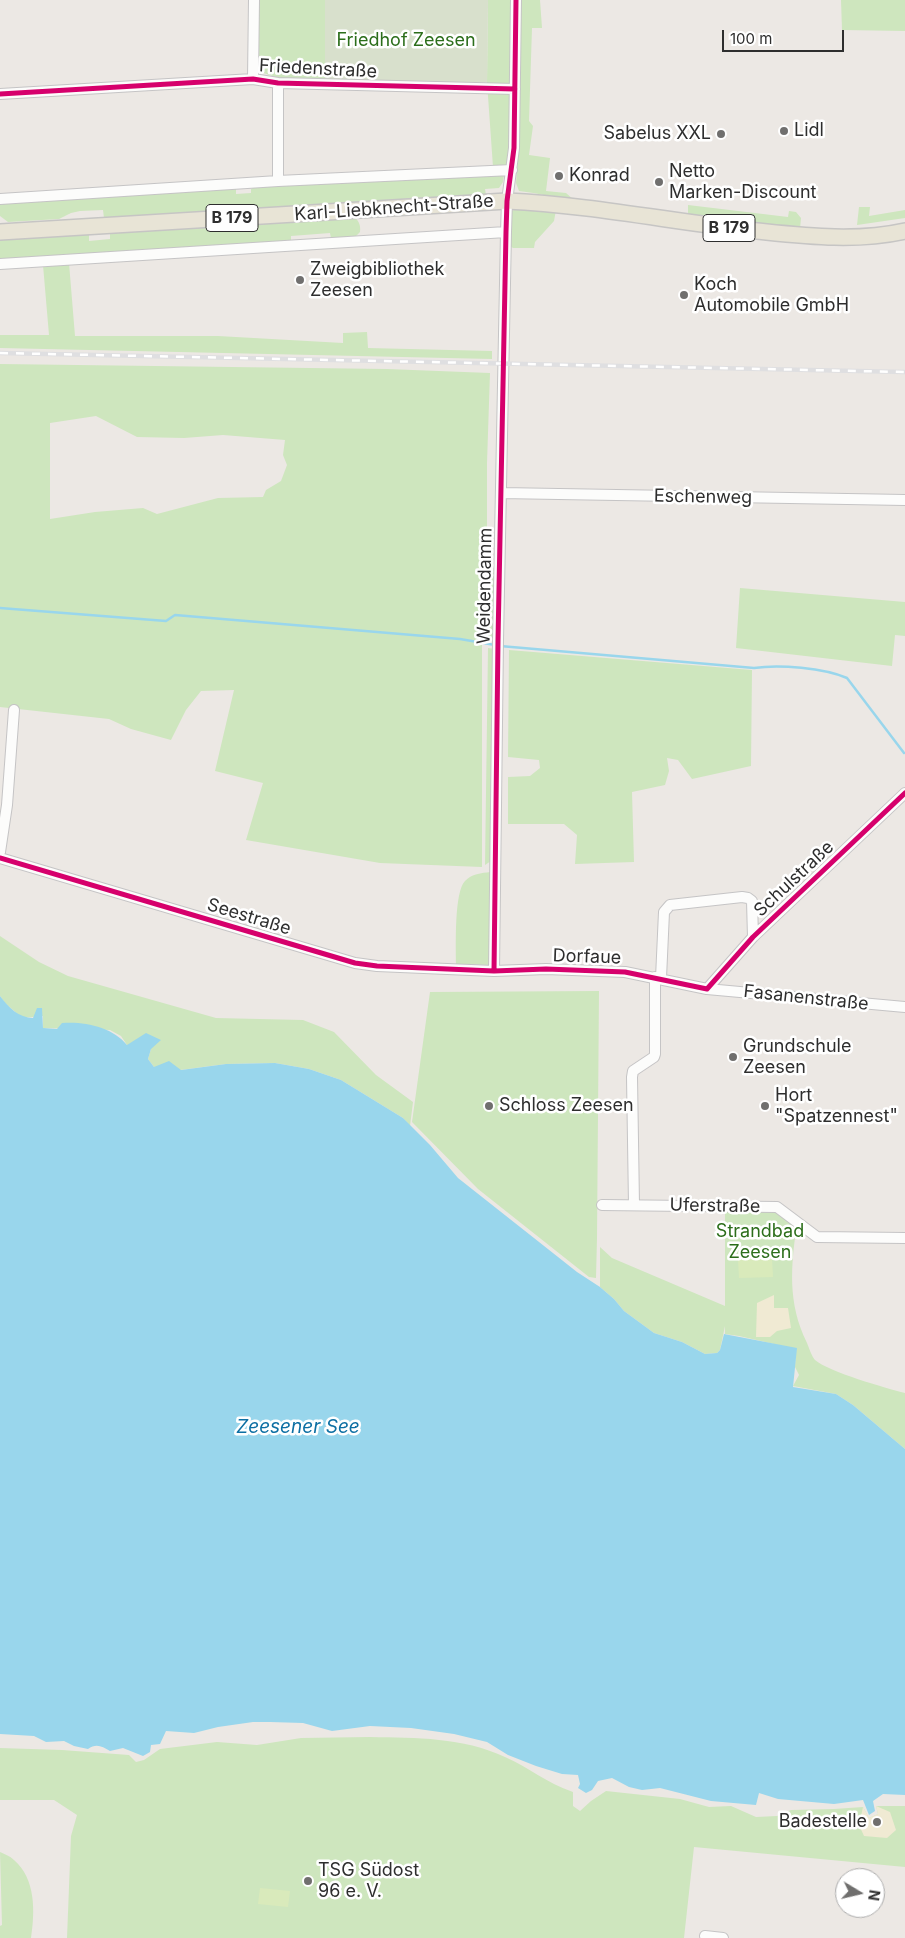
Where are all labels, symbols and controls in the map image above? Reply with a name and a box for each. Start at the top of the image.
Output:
scale bar [725,20,848,52]
text: 100 m [730,29,772,48]
park label: Friedhof Zeesen [336,30,476,52]
street label: Friedenstraße [259,55,377,83]
place label: Lidl [794,120,824,142]
place label: Sabelus XXL [604,123,711,145]
marker: Lidl [778,125,790,137]
marker: Sabelus XXL [715,128,727,140]
place label: Netto Marken-Discount [669,161,816,203]
place label: Konrad [569,165,630,187]
marker: Konrad [553,170,565,182]
marker: Netto Marken-Discount [653,176,665,188]
street label: Karl-Liebknecht-Straße [294,190,494,226]
road number: B 179 [206,204,258,232]
road number: B 179 [703,214,755,242]
place label: Zweigbibliothek Zeesen [310,259,444,302]
marker: Zweigbibliothek Zeesen [294,274,306,286]
place label: Koch Automobile GmbH [694,274,849,316]
marker: Koch Automobile GmbH [678,289,690,301]
street label: Eschenweg [654,485,752,509]
street label: Weidendamm [473,528,497,644]
street label: Schulstraße [750,837,838,921]
street label: Seestraße [205,894,293,940]
street label: Dorfaue [552,945,622,969]
street label: Fasanenstraße [742,981,870,1015]
place label: Grundschule Zeesen [743,1036,851,1078]
marker: Grundschule Zeesen [727,1051,739,1063]
place label: Hort "Spatzennest" [775,1085,898,1128]
place label: Schloss Zeesen [499,1095,634,1117]
marker: Schloss Zeesen [483,1100,495,1112]
marker: Hort "Spatzennest" [759,1100,771,1112]
street label: Uferstraße [669,1194,761,1218]
park label: Strandbad Zeesen [716,1221,804,1264]
water label: Zeesener See [236,1416,360,1438]
place label: Badestelle [779,1811,867,1833]
marker: Badestelle [871,1816,883,1828]
place label: TSG Südost 96 e. V. [318,1860,419,1902]
north arrow [835,1868,885,1918]
marker: TSG Südost 96 e. V. [302,1875,314,1887]
text: N [865,1889,884,1902]

